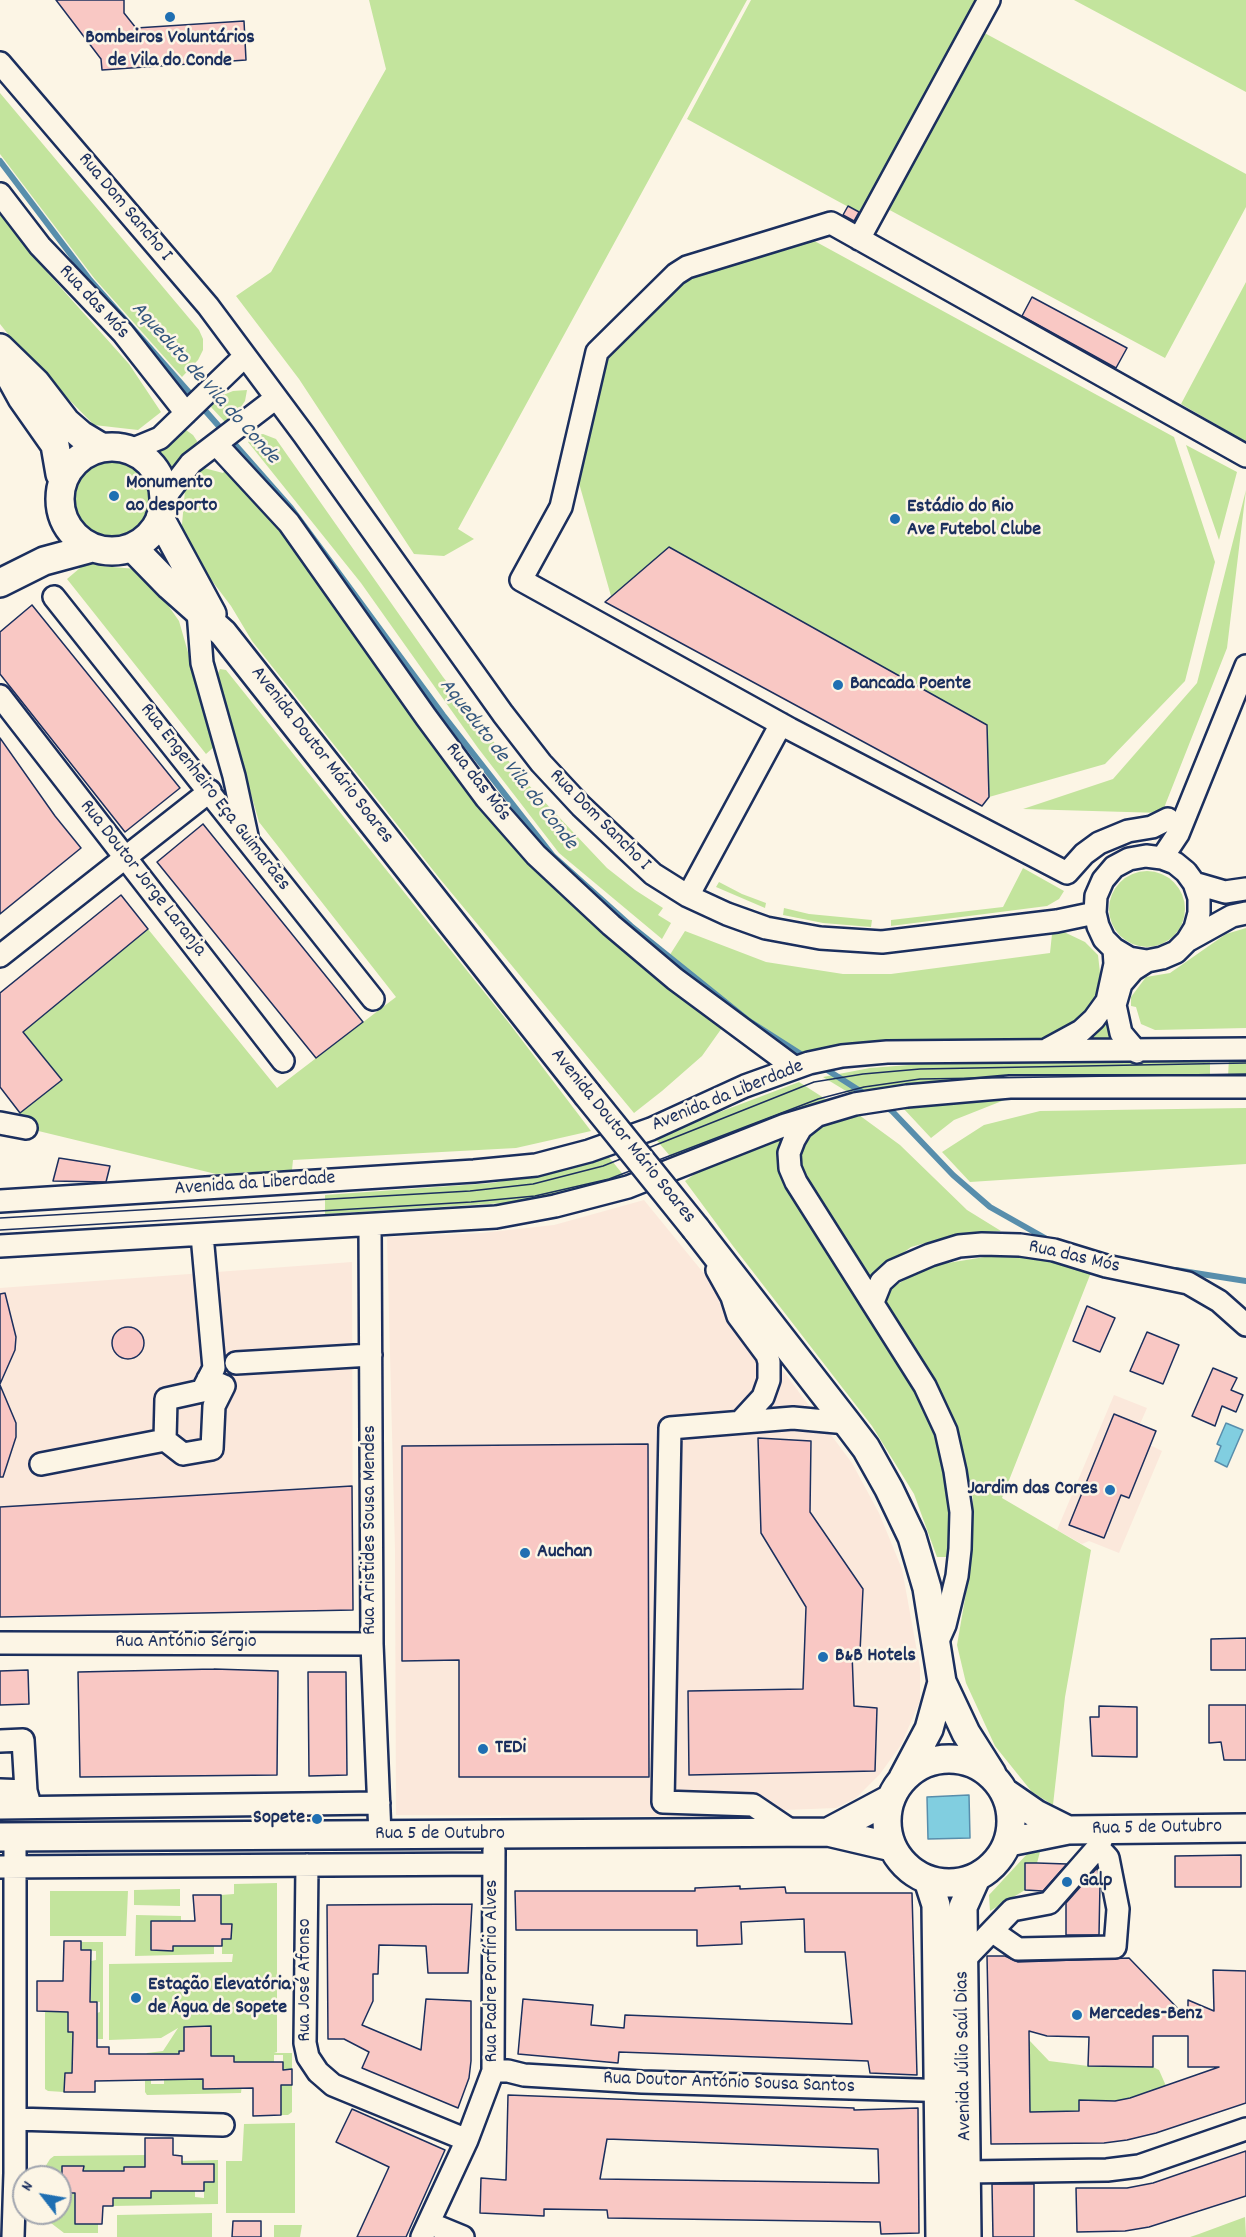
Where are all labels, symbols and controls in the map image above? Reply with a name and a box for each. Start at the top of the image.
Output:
marker: Bombeiros Voluntários de Vila do Conde [163,10,177,24]
place label: Bombeiros Voluntários de Vila do Conde [85,27,255,74]
street label: Rua Dom Sancho I [72,149,176,267]
street label: Rua das Mós [52,261,134,345]
water label: Aqueduto de Vila do Conde [124,298,284,470]
place label: Monumento ao desporto [126,472,217,519]
marker: Monumento ao desporto [107,489,121,503]
place label: Estádio do Rio Ave Futebol Clube [907,496,1041,543]
marker: Estádio do Rio Ave Futebol Clube [888,512,902,526]
street label: Avenida Doutor Mário Soares [244,663,398,849]
place label: Bancada Poente [850,673,971,697]
water label: Aqueduto de Vila do Conde [432,675,582,855]
marker: Bancada Poente [831,678,845,692]
street label: Rua Engenheiro Eça Guimarães [133,700,295,896]
street label: Rua das Mós [439,739,515,827]
street label: Rua Dom Sancho I [543,765,655,877]
street label: Rua Doutor Jorge Laranja [73,796,211,962]
street label: Avenida Doutor Mário Soares [544,1045,700,1229]
street label: Avenida da Liberdade [649,1056,807,1138]
street label: Avenida da Liberdade [174,1167,336,1203]
street label: Rua das Mós [1026,1236,1122,1280]
street label: Rua Aristides Sousa Mendes [359,1425,383,1635]
place label: Jardim das Cores [967,1478,1098,1502]
marker: Jardim das Cores [1103,1483,1117,1497]
place label: Auchan [537,1541,592,1565]
marker: Auchan [518,1546,532,1560]
street label: Rua António Sérgio [115,1631,257,1655]
place label: B&B Hotels [835,1645,916,1669]
marker: B&B Hotels [816,1650,830,1664]
place label: TEDi [495,1737,526,1761]
marker: TEDi [476,1742,490,1756]
place label: Sopete [253,1807,305,1831]
marker: Sopete [310,1812,324,1826]
street label: Rua 5 de Outubro [1092,1816,1222,1842]
street label: Rua 5 de Outubro [375,1823,505,1847]
place label: Galp [1079,1870,1112,1894]
marker: Galp [1060,1875,1074,1889]
street label: Rua Padre Porfírio Alves [481,1880,505,2062]
street label: Rua José Afonso [294,1918,318,2042]
street label: Avenida Júlio Saúl Dias [952,1971,978,2141]
place label: Estação Elevatória de Água de Sopete [148,1974,291,2021]
marker: Estação Elevatória de Água de Sopete [129,1991,143,2005]
place label: Mercedes-Benz [1089,2003,1202,2027]
marker: Mercedes-Benz [1070,2008,1084,2022]
street label: Rua Doutor António Sousa Santos [603,2068,855,2100]
north arrow [12,2165,72,2225]
text: N [16,2177,40,2196]

